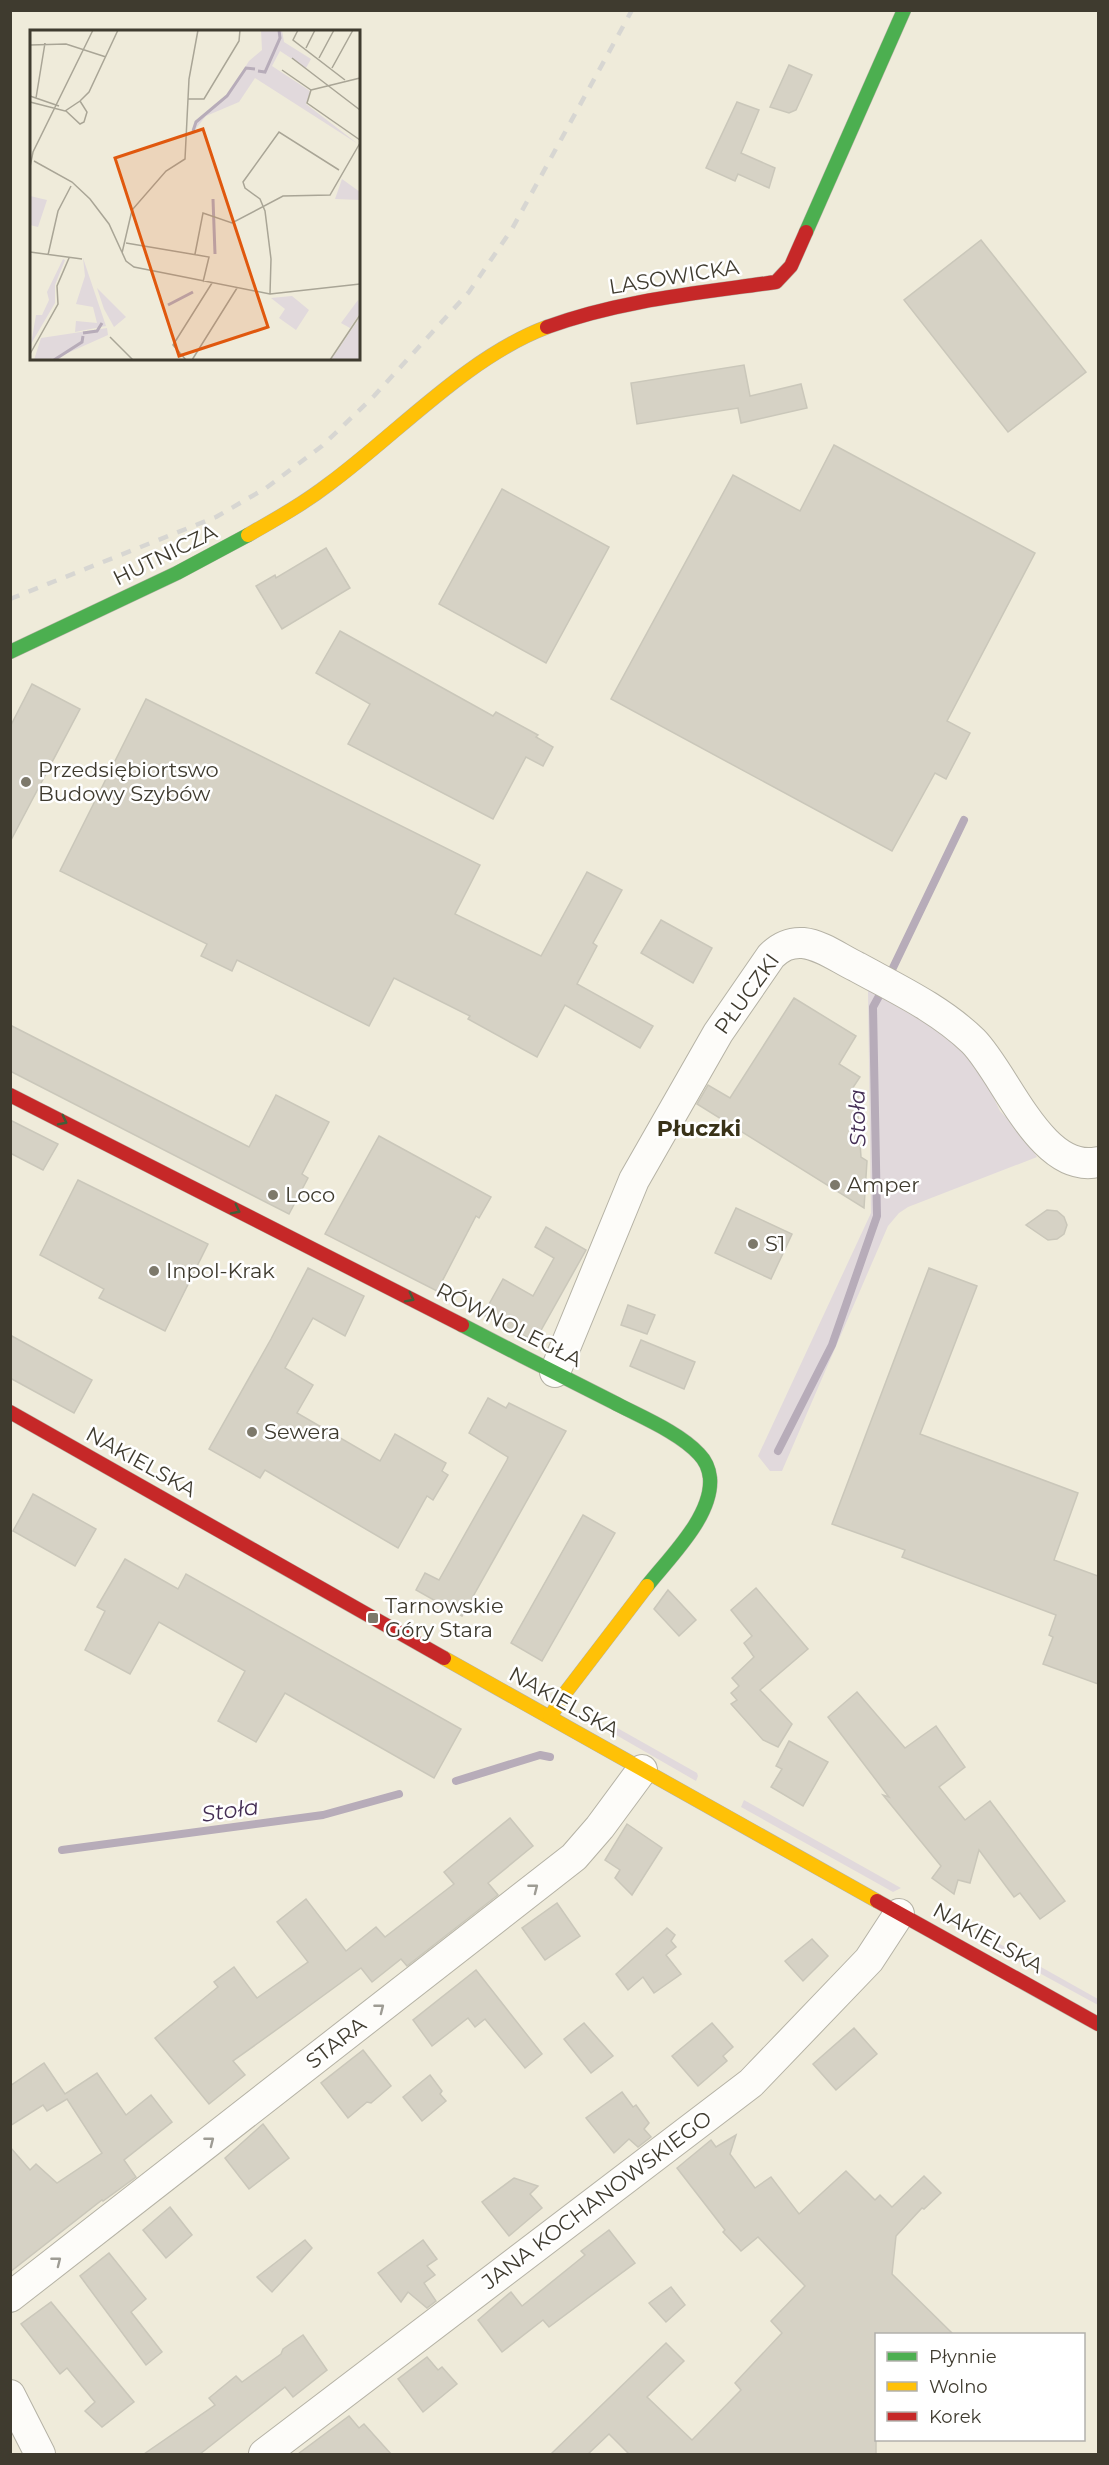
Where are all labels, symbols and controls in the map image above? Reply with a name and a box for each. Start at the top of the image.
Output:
inset map [30,30,360,360]
street label: LASOWICKA [607,254,742,299]
street label: HUTNICZA [109,518,222,590]
place label: Przedsiębiortswo Budowy Szybów [38,757,219,806]
marker: Przedsiębiortswo Budowy Szybów [19,775,33,789]
street label: PŁUCZKI [709,948,784,1039]
water label: Stoła [844,1089,871,1147]
one-way arrow [56,1114,67,1126]
district label: Płuczki [657,1115,741,1142]
place label: Amper [847,1172,920,1197]
marker: Amper [828,1178,842,1192]
place label: Loco [285,1182,335,1207]
marker: Loco [266,1188,280,1202]
one-way arrow [230,1203,241,1214]
place label: S1 [765,1231,785,1256]
marker: S1 [746,1237,760,1251]
place label: Inpol-Krak [166,1258,275,1283]
marker: Inpol-Krak [147,1264,161,1278]
street label: RÓWNOLEGŁA [432,1277,587,1372]
one-way arrow [404,1291,415,1303]
place label: Sewera [264,1419,340,1444]
street label: NAKIELSKA [82,1421,201,1503]
marker: Sewera [245,1425,259,1439]
place label: Tarnowskie Góry Stara [385,1593,504,1642]
marker: Tarnowskie Góry Stara [366,1611,380,1625]
street label: NAKIELSKA [505,1661,624,1743]
water label: Stoła [200,1793,260,1828]
one-way arrow [527,1884,538,1895]
street label: NAKIELSKA [929,1897,1048,1979]
one-way arrow [374,2004,385,2015]
street label: STARA [301,2011,371,2074]
street label: JANA KOCHANOWSKIEGO [476,2105,716,2295]
one-way arrow [204,2137,215,2148]
one-way arrow [50,2257,61,2268]
legend [875,2333,1085,2441]
text: Płynnie [929,2346,997,2368]
text: Wolno [929,2376,988,2398]
text: Korek [929,2406,982,2428]

